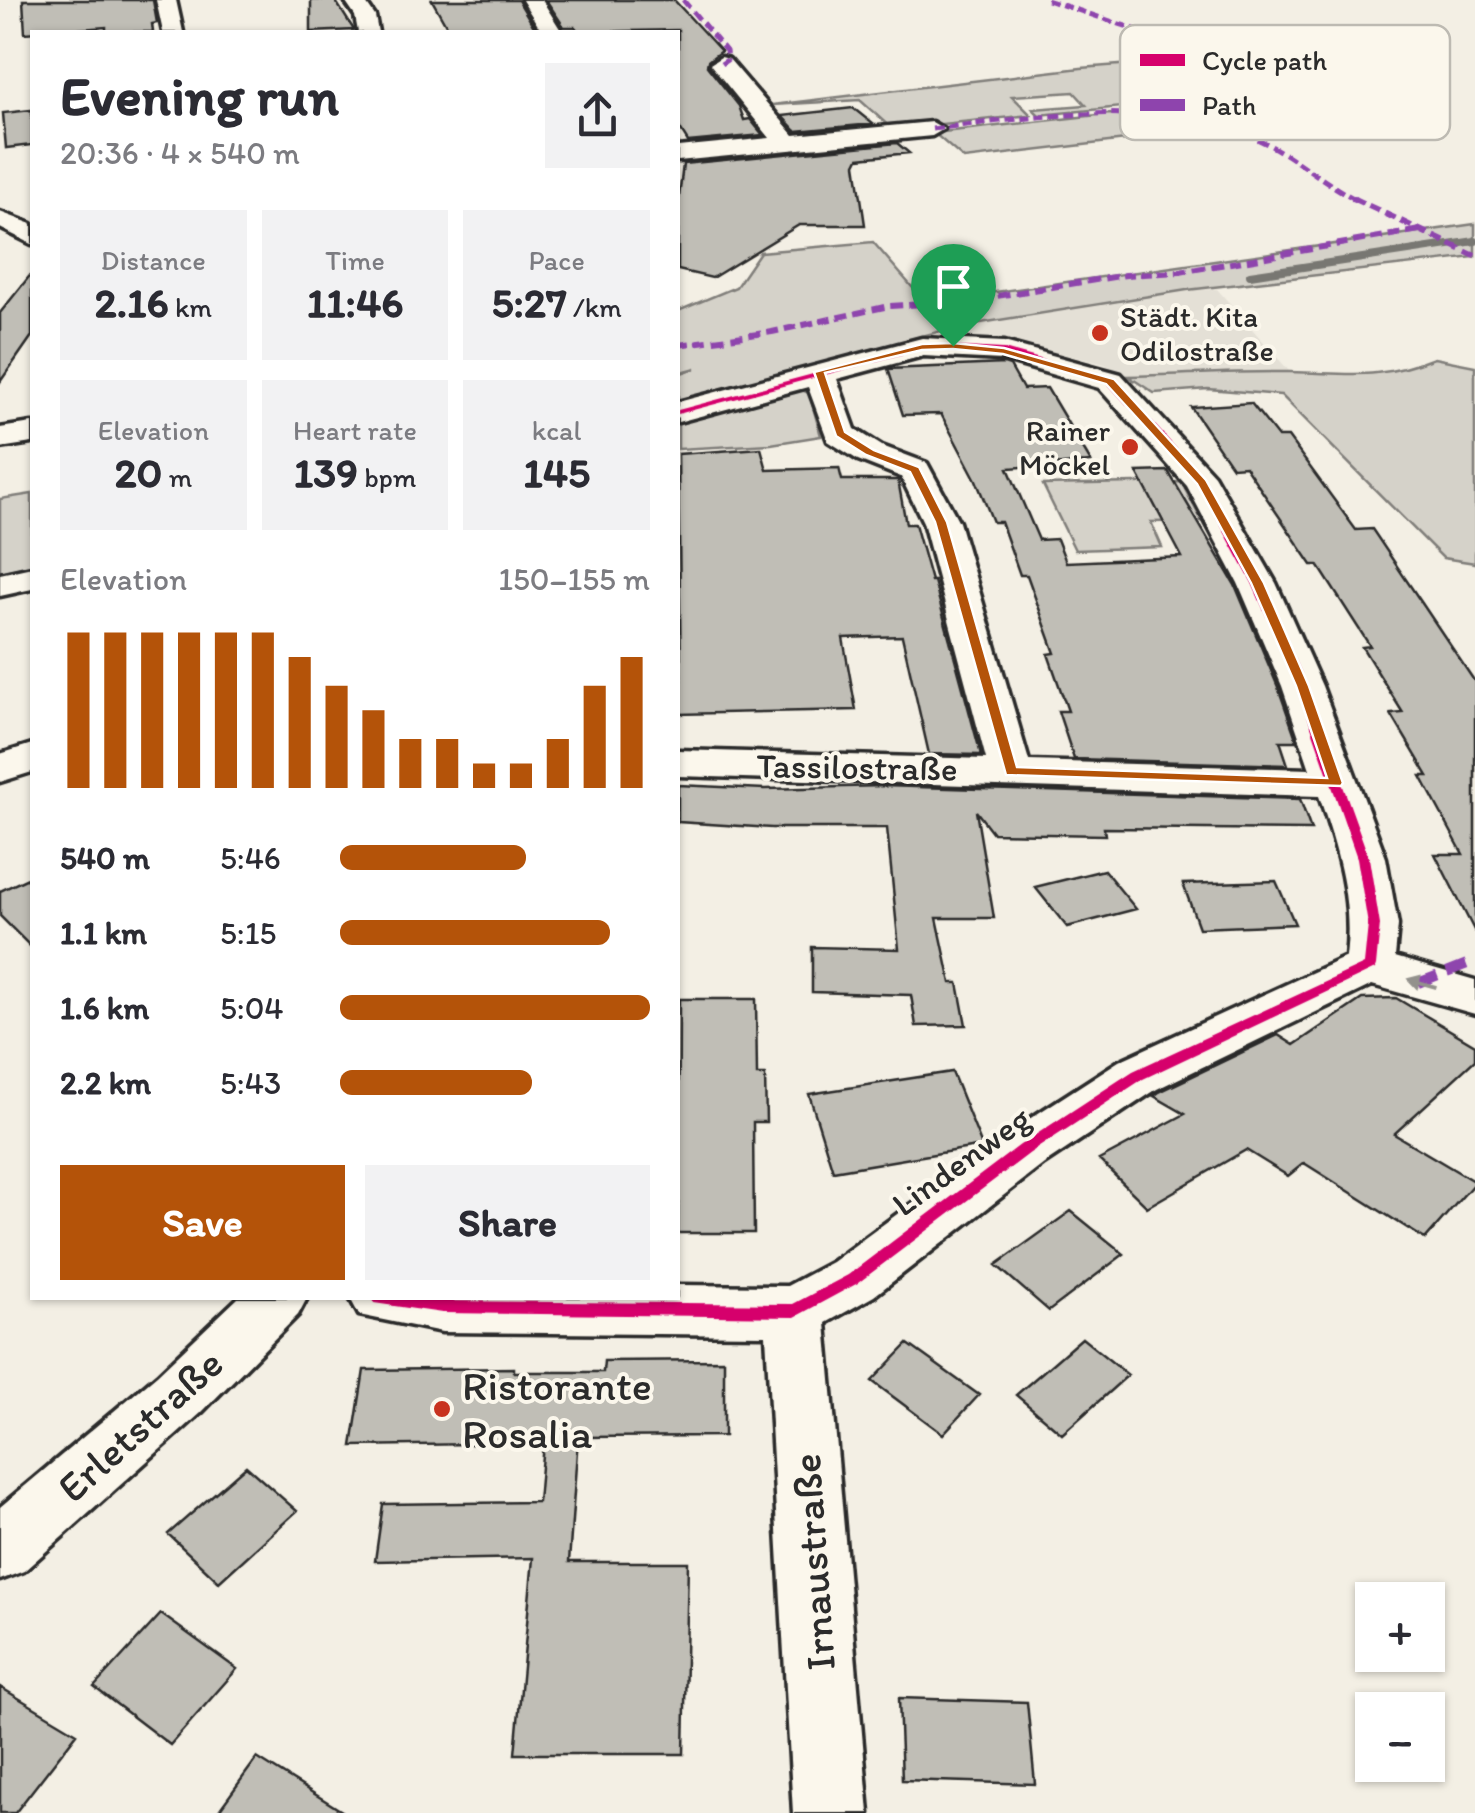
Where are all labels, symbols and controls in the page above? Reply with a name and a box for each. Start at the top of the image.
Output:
legend [1120,25,1450,140]
text: Cycle path [1202,43,1327,77]
text: Evening run [60,63,339,129]
button: share [545,63,650,168]
text: Path [1202,88,1256,122]
text: 20:36 · 4 × 540 m [60,134,300,172]
text: Distance [101,243,206,277]
text: Time [325,243,385,277]
text: Pace [529,243,585,277]
pin [911,244,996,347]
icon: arrive [926,259,981,314]
text: 2.16 [95,277,169,328]
text: 11:46 [307,277,403,328]
text: 5:27 [491,277,567,328]
text: km [169,290,212,324]
text: /km [567,290,622,324]
place label: Städt. Kita Odilostraße [1120,298,1274,369]
marker: Städt. Kita Odilostraße [1089,322,1111,344]
place label: Rainer Möckel [1019,412,1111,483]
text: Elevation [98,413,209,447]
text: Heart rate [293,413,417,447]
text: kcal [532,413,582,447]
marker: Rainer Möckel [1119,436,1141,458]
text: 20 [114,447,162,498]
text: 139 [294,447,358,498]
text: 145 [523,447,590,498]
text: m [162,460,192,494]
text: bpm [358,460,416,494]
text: Elevation [60,560,187,598]
text: 150–155 m [498,560,650,598]
street label: Tassilostraße [756,744,958,790]
text: 540 m [60,839,150,877]
text: 5:46 [220,839,281,877]
text: 1.1 km [60,914,147,952]
text: 5:15 [220,914,276,952]
one-way arrow [1406,975,1437,991]
text: 1.6 km [60,989,149,1027]
text: 5:04 [220,989,284,1027]
text: 2.2 km [60,1064,151,1102]
text: 5:43 [220,1064,281,1102]
street label: Lindenweg [884,1097,1038,1225]
button: Save [60,1165,345,1280]
button: Share [365,1165,650,1280]
street label: Erletstraße [47,1337,233,1513]
place label: Ristorante Rosalia [462,1360,652,1459]
marker: Ristorante Rosalia [431,1398,453,1420]
street label: Irnaustraße [780,1452,846,1672]
map controls [1355,1582,1445,1782]
button: + [1355,1582,1445,1672]
button: − [1355,1692,1445,1782]

